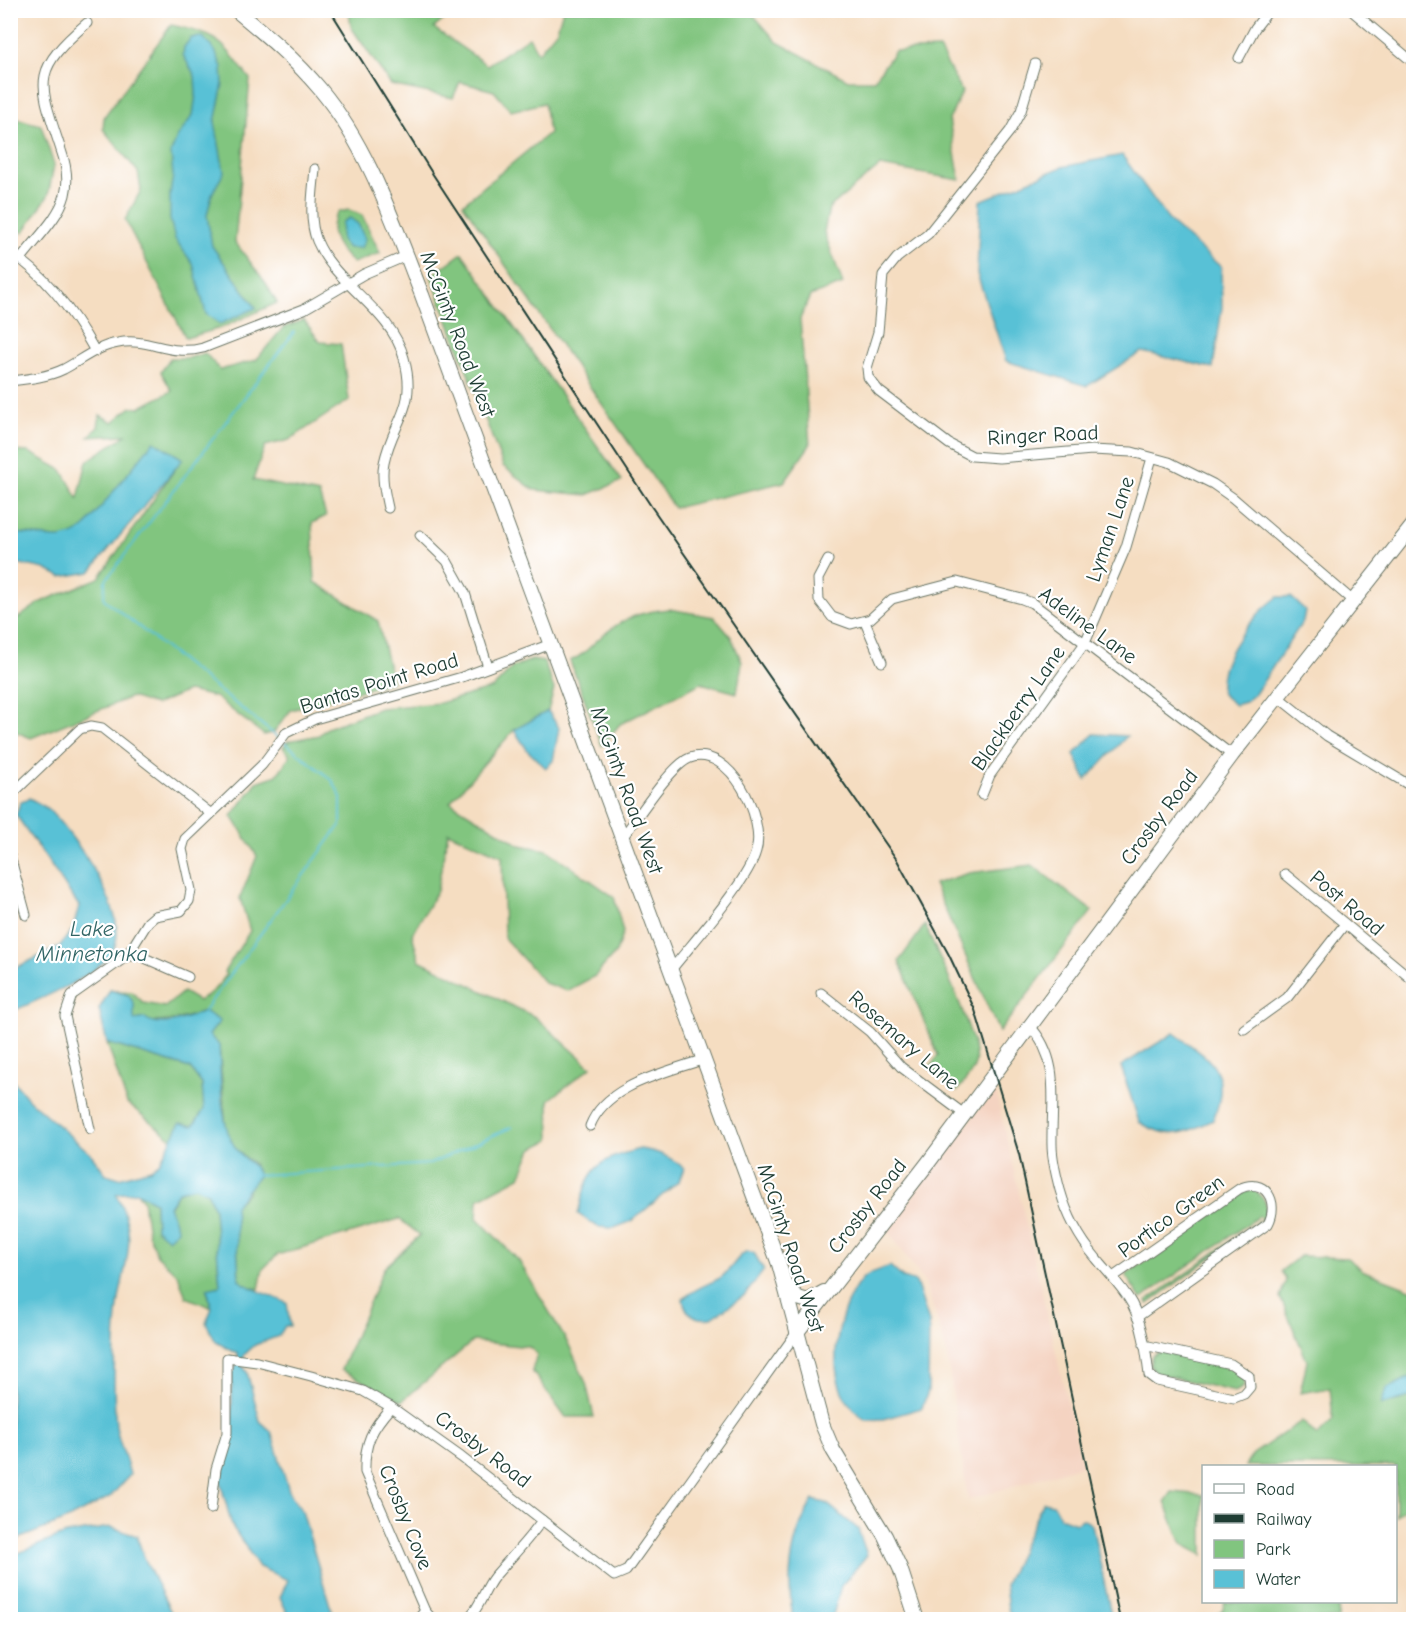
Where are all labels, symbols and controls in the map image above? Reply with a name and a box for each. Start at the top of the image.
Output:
street label: McGinty Road West [415,248,501,421]
street label: Ringer Road [987,420,1099,450]
street label: Lyman Lane [1081,473,1139,585]
street label: Adeline Lane [1034,581,1142,669]
street label: Blackberry Lane [966,641,1070,775]
street label: Bantas Point Road [297,648,461,718]
street label: McGinty Road West [586,703,669,878]
street label: Crosby Road [1115,764,1203,870]
street label: Post Road [1305,865,1389,941]
water label: Lake Minnetonka [35,916,148,967]
street label: Rosemary Lane [844,986,964,1094]
street label: Crosby Road [823,1154,911,1258]
street label: McGinty Road West [752,1161,830,1336]
street label: Portico Green [1113,1170,1229,1262]
street label: Crosby Road [430,1405,536,1493]
street label: Crosby Cove [374,1461,438,1573]
legend [1202,1465,1397,1603]
text: Road [1256,1479,1295,1500]
text: Railway [1256,1509,1313,1530]
text: Park [1256,1539,1291,1560]
text: Water [1256,1569,1301,1590]

